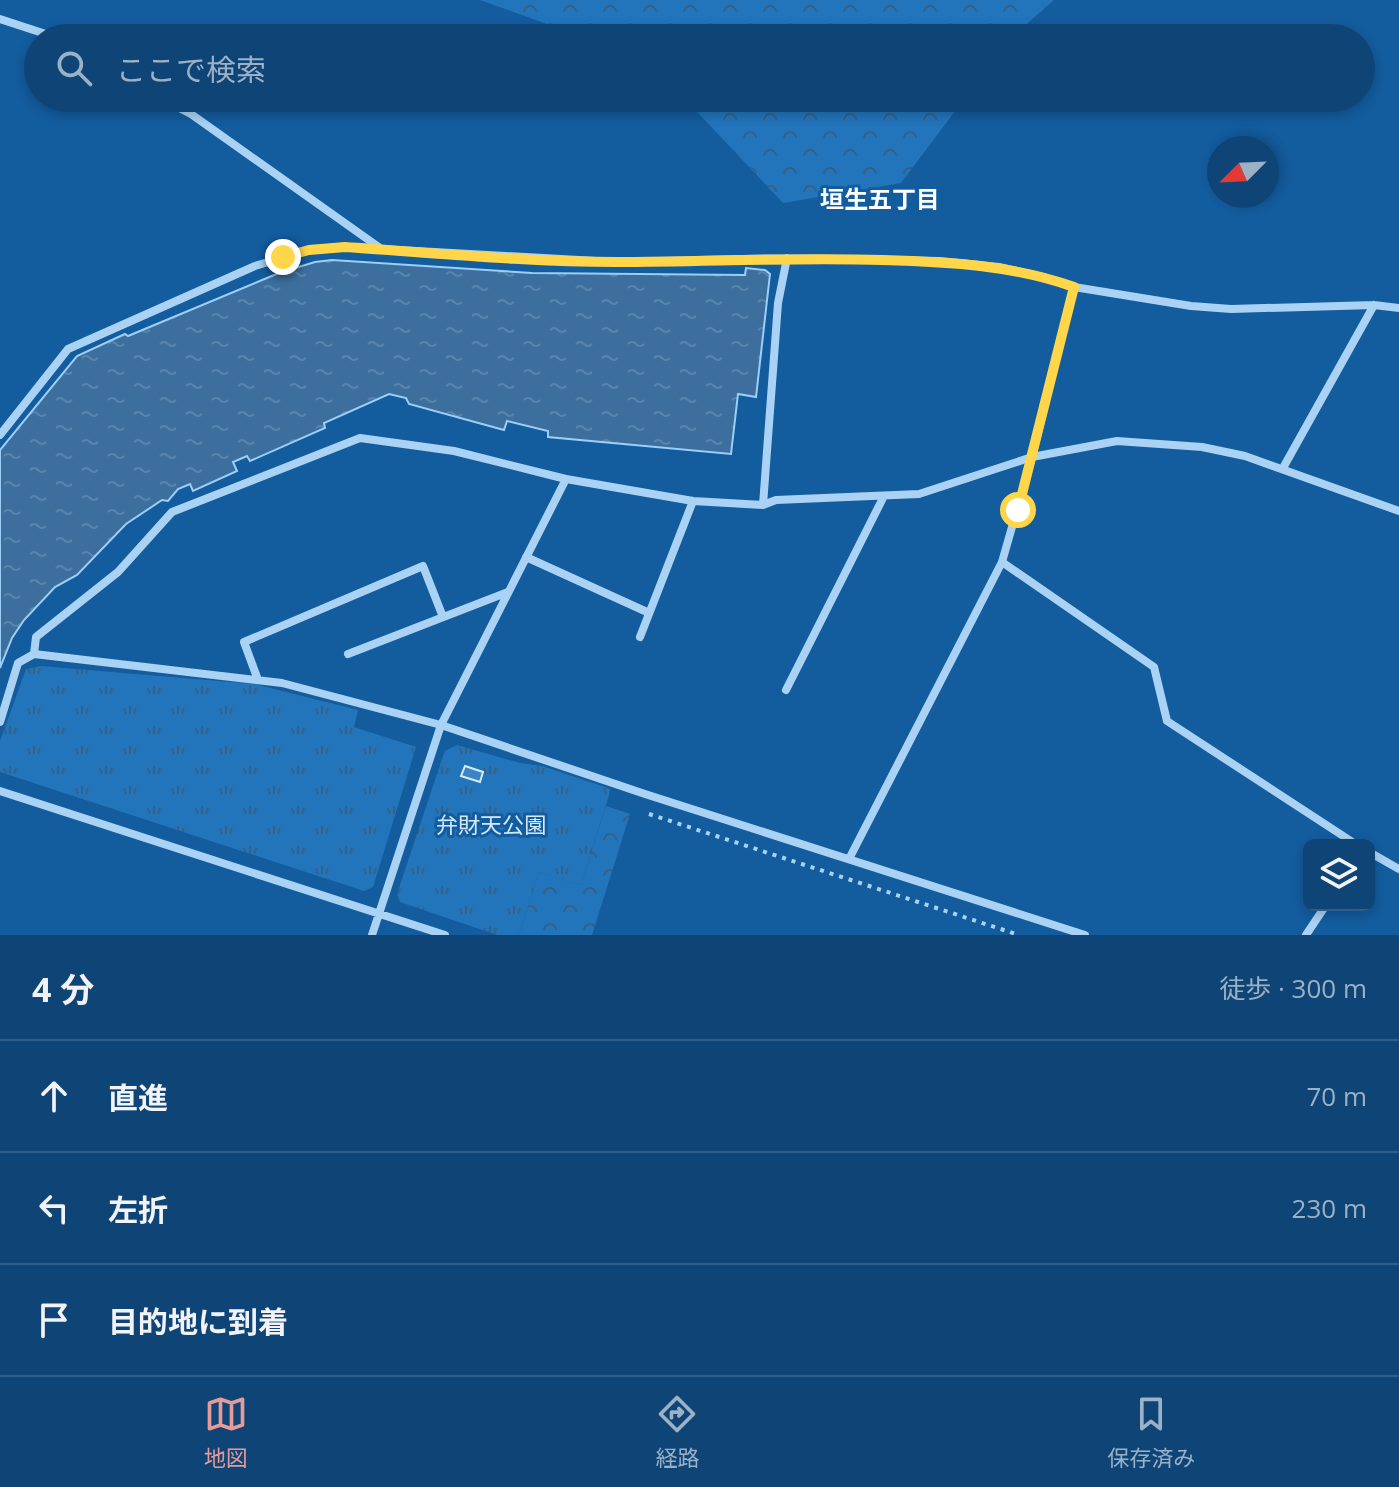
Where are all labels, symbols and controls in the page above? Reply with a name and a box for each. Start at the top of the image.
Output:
search box [24,24,1375,112]
icon: search [52,46,96,90]
text: ここで検索 [116,49,266,90]
north arrow [1207,136,1279,208]
district label: 垣生五丁目 [820,182,940,215]
route end [265,239,301,275]
route start [1000,492,1036,528]
park label: 弁財天公園 [436,809,546,839]
map controls [1303,839,1375,911]
button: layers [1303,839,1375,911]
text: 4 分 [32,966,94,1012]
text: 徒歩 · 300 m [1219,970,1367,1006]
icon: ahead [32,1074,76,1118]
text: 直進 [108,1077,168,1118]
text: 70 m [1306,1078,1367,1114]
icon: left [32,1186,76,1230]
text: 左折 [108,1189,168,1230]
text: 230 m [1292,1190,1367,1226]
icon: arrive [32,1298,76,1342]
text: 目的地に到着 [108,1301,288,1342]
tab: 地図 [204,1392,248,1472]
tab: 経路 [655,1392,699,1472]
tab: 保存済み [1107,1392,1195,1472]

